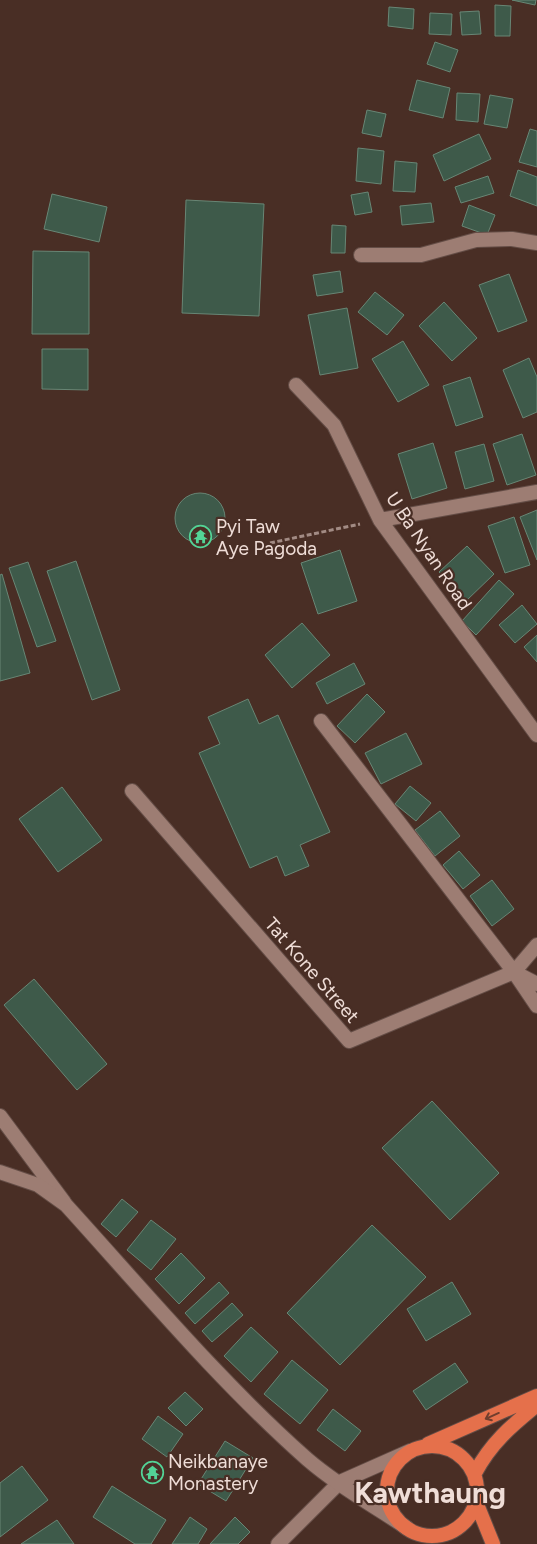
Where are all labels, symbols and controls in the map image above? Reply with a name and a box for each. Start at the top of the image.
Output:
street label: U Ba Nyan Road [381,488,477,614]
place label: Pyi Taw Aye Pagoda [216,515,317,560]
temple icon: Pyi Taw Aye Pagoda [188,525,212,549]
street label: Tat Kone Street [260,913,364,1027]
one-way arrow [485,1411,500,1421]
place label: Neikbanaye Monastery [168,1450,268,1495]
temple icon: Neikbanaye Monastery [140,1460,164,1484]
district label: Kawthaung [354,1475,506,1510]

